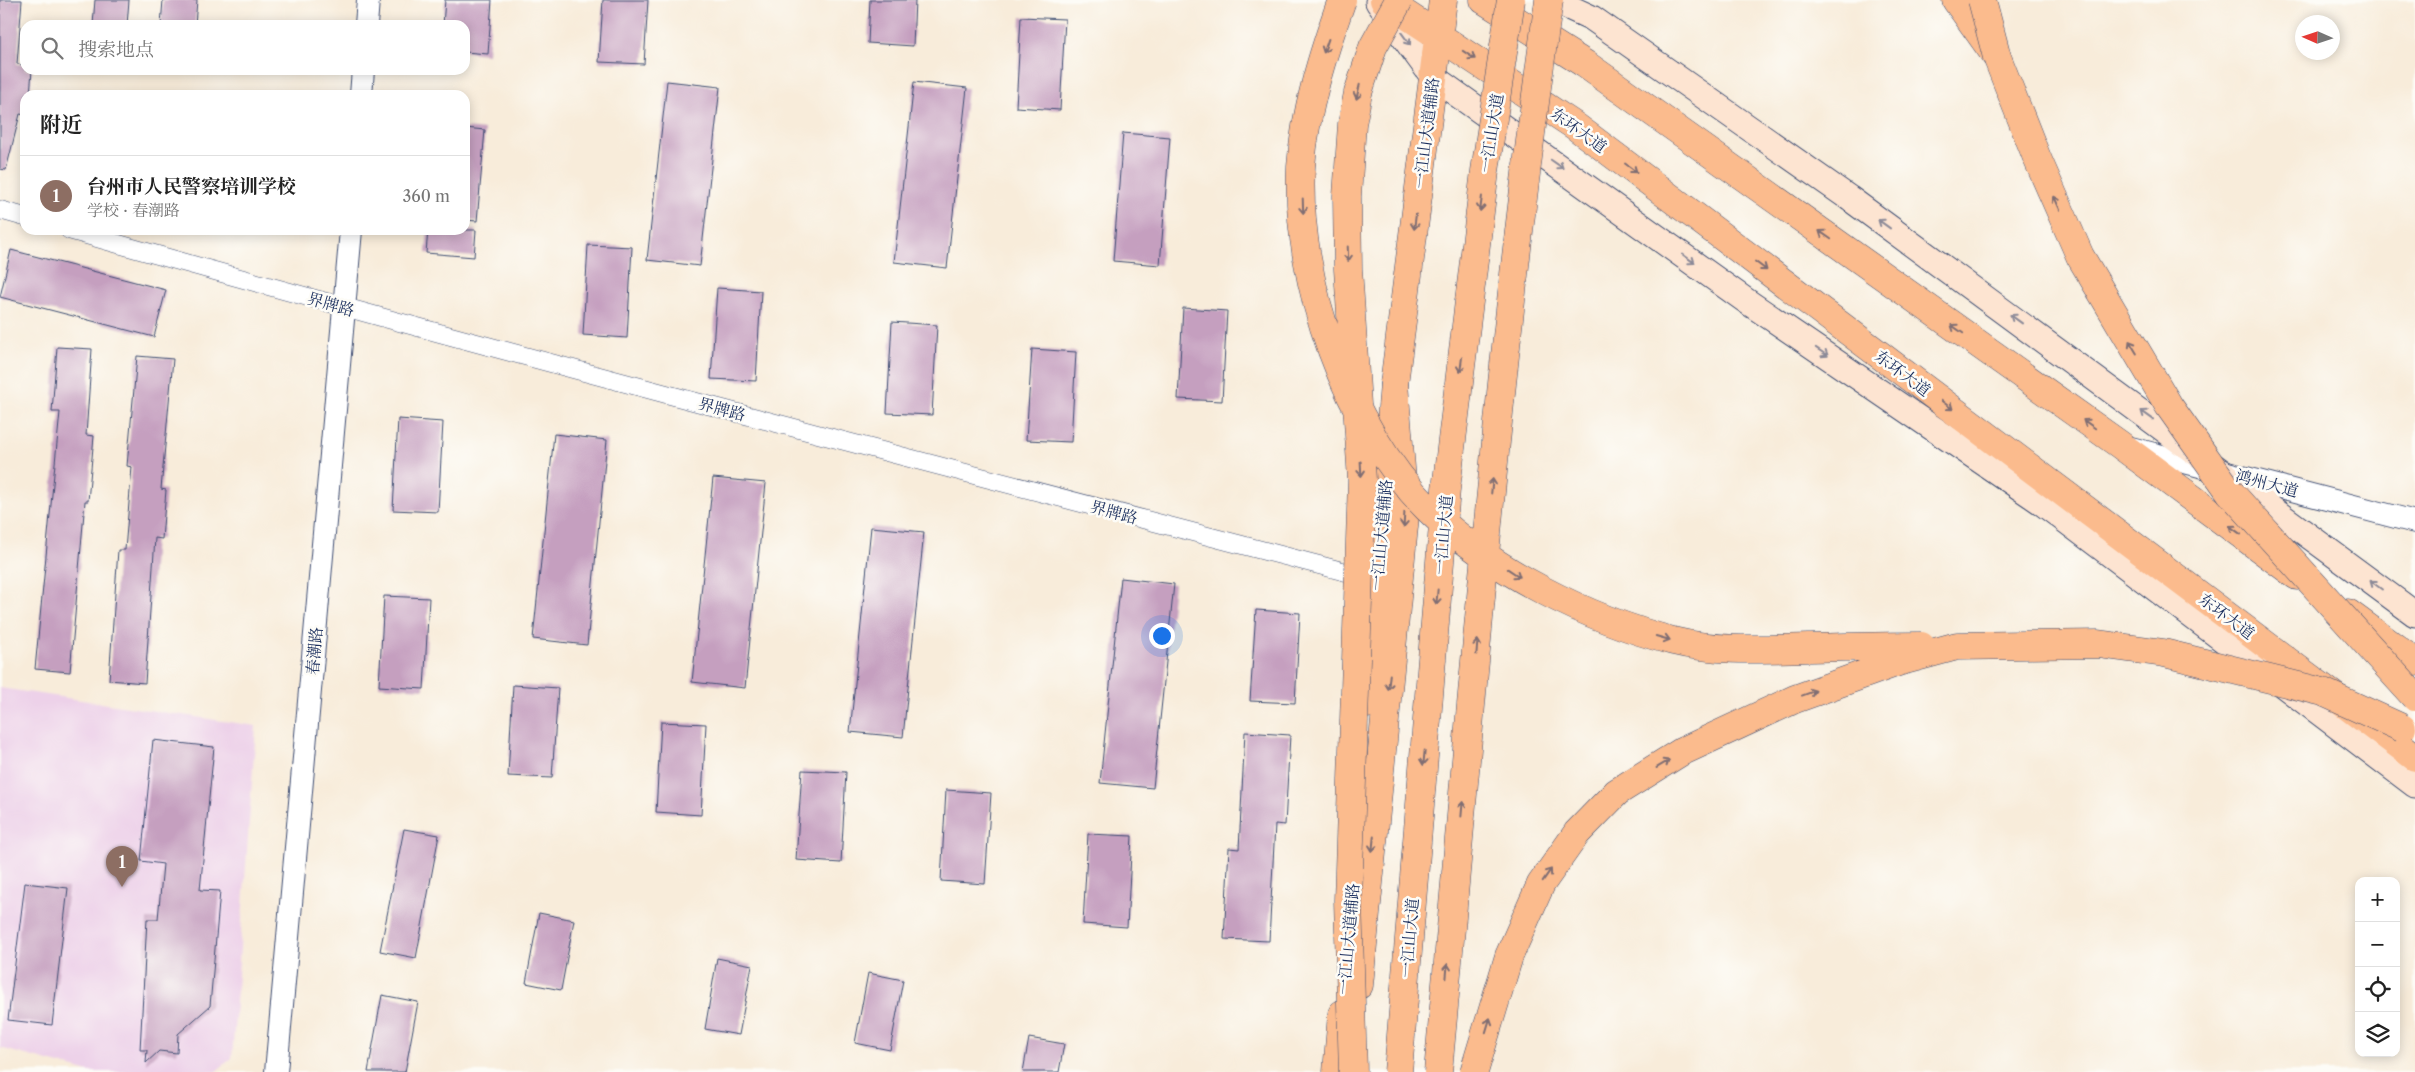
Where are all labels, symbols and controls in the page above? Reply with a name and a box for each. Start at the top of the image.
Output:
north arrow [2295,15,2340,60]
search box [20,20,470,75]
one-way arrow [1401,32,1411,46]
icon: search [38,34,66,62]
text: 搜索地点 [78,38,154,61]
one-way arrow [1321,38,1330,53]
one-way arrow [1462,50,1476,60]
street label: 一江山大道辅路 [1409,76,1443,190]
one-way arrow [1353,84,1362,100]
street label: 一江山大道 [1475,92,1507,174]
street label: 东环大道 [1547,103,1611,157]
text: 附近 [40,112,82,137]
one-way arrow [1550,159,1564,169]
one-way arrow [1624,163,1638,173]
text: 台州市人民警察培训学校 [87,175,296,198]
text: 1 [52,186,60,206]
text: 360 m [403,186,450,206]
one-way arrow [1476,196,1486,212]
one-way arrow [2051,196,2061,211]
one-way arrow [1298,197,1307,213]
text: 学校 · 春潮路 [87,200,180,220]
one-way arrow [1410,214,1420,230]
one-way arrow [1878,218,1891,229]
one-way arrow [1818,230,1832,240]
one-way arrow [1343,246,1352,262]
one-way arrow [1682,254,1696,264]
one-way arrow [1754,260,1767,271]
street label: 界牌路 [305,288,357,320]
one-way arrow [2009,314,2023,324]
one-way arrow [1950,324,1964,334]
one-way arrow [2127,340,2137,354]
street label: 东环大道 [1871,346,1935,400]
one-way arrow [1814,347,1828,357]
one-way arrow [1456,357,1466,373]
street label: 界牌路 [696,393,748,425]
one-way arrow [1940,400,1953,411]
one-way arrow [2140,410,2154,420]
one-way arrow [2083,418,2096,429]
one-way arrow [1357,460,1366,476]
street label: 鸿州大道 [2233,465,2301,501]
street label: 一江山大道辅路 [1366,478,1396,592]
one-way arrow [1487,478,1497,494]
street label: 一江山大道 [1430,494,1456,576]
street label: 界牌路 [1088,496,1140,528]
one-way arrow [1400,512,1409,528]
one-way arrow [2228,525,2242,535]
one-way arrow [1507,568,1521,578]
one-way arrow [2370,579,2383,590]
one-way arrow [1433,588,1442,604]
street label: 东环大道 [2195,589,2259,643]
your location [1149,623,1175,649]
street label: 春潮路 [302,626,326,676]
one-way arrow [1654,633,1670,643]
one-way arrow [1472,640,1482,656]
one-way arrow [1384,674,1394,690]
one-way arrow [1801,688,1816,697]
one-way arrow [1419,750,1429,766]
one-way arrow [1655,758,1669,768]
one-way arrow [1457,802,1467,818]
one-way arrow [1368,835,1378,851]
pin: 1 [106,846,138,887]
one-way arrow [1542,868,1552,882]
map controls [2355,877,2400,1057]
button: + [2355,877,2400,922]
street label: 一江山大道辅路 [1333,882,1363,996]
street label: 一江山大道 [1396,897,1422,979]
button: − [2355,922,2400,967]
one-way arrow [1443,963,1452,979]
button: locate [2355,967,2400,1012]
button: layers [2355,1012,2400,1057]
one-way arrow [1484,1018,1493,1034]

